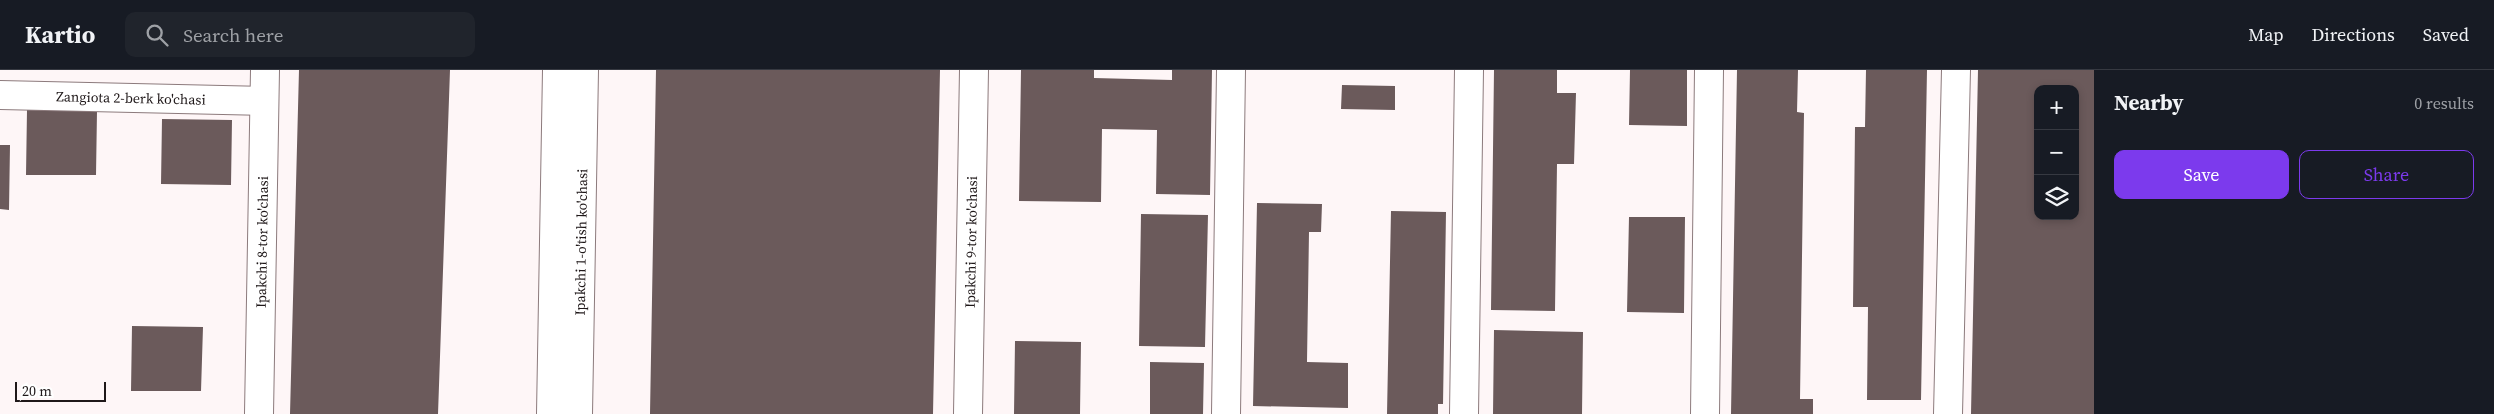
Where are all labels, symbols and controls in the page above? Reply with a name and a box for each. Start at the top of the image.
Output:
search box [125,12,475,57]
text: Kartio [25,18,95,51]
icon: search [143,21,171,49]
text: Search here [183,22,283,48]
text: Map [2248,22,2284,47]
text: Directions [2312,22,2395,47]
text: Saved [2423,22,2469,47]
map controls [2034,85,2079,220]
button: + [2034,85,2079,130]
street label: Zangiota 2-berk ko'chasi [56,86,206,110]
text: Nearby [2114,88,2184,117]
text: 0 results [2414,92,2474,114]
button: − [2034,130,2079,175]
button: Save [2114,150,2289,199]
button: Share [2299,150,2474,199]
street label: Ipakchi 1-o'tish ko'chasi [570,169,592,316]
button: layers [2034,175,2079,220]
street label: Ipakchi 8-tor ko'chasi [251,176,273,308]
street label: Ipakchi 9-tor ko'chasi [960,176,982,308]
scale bar [15,379,106,402]
text: 20 m [22,381,52,401]

